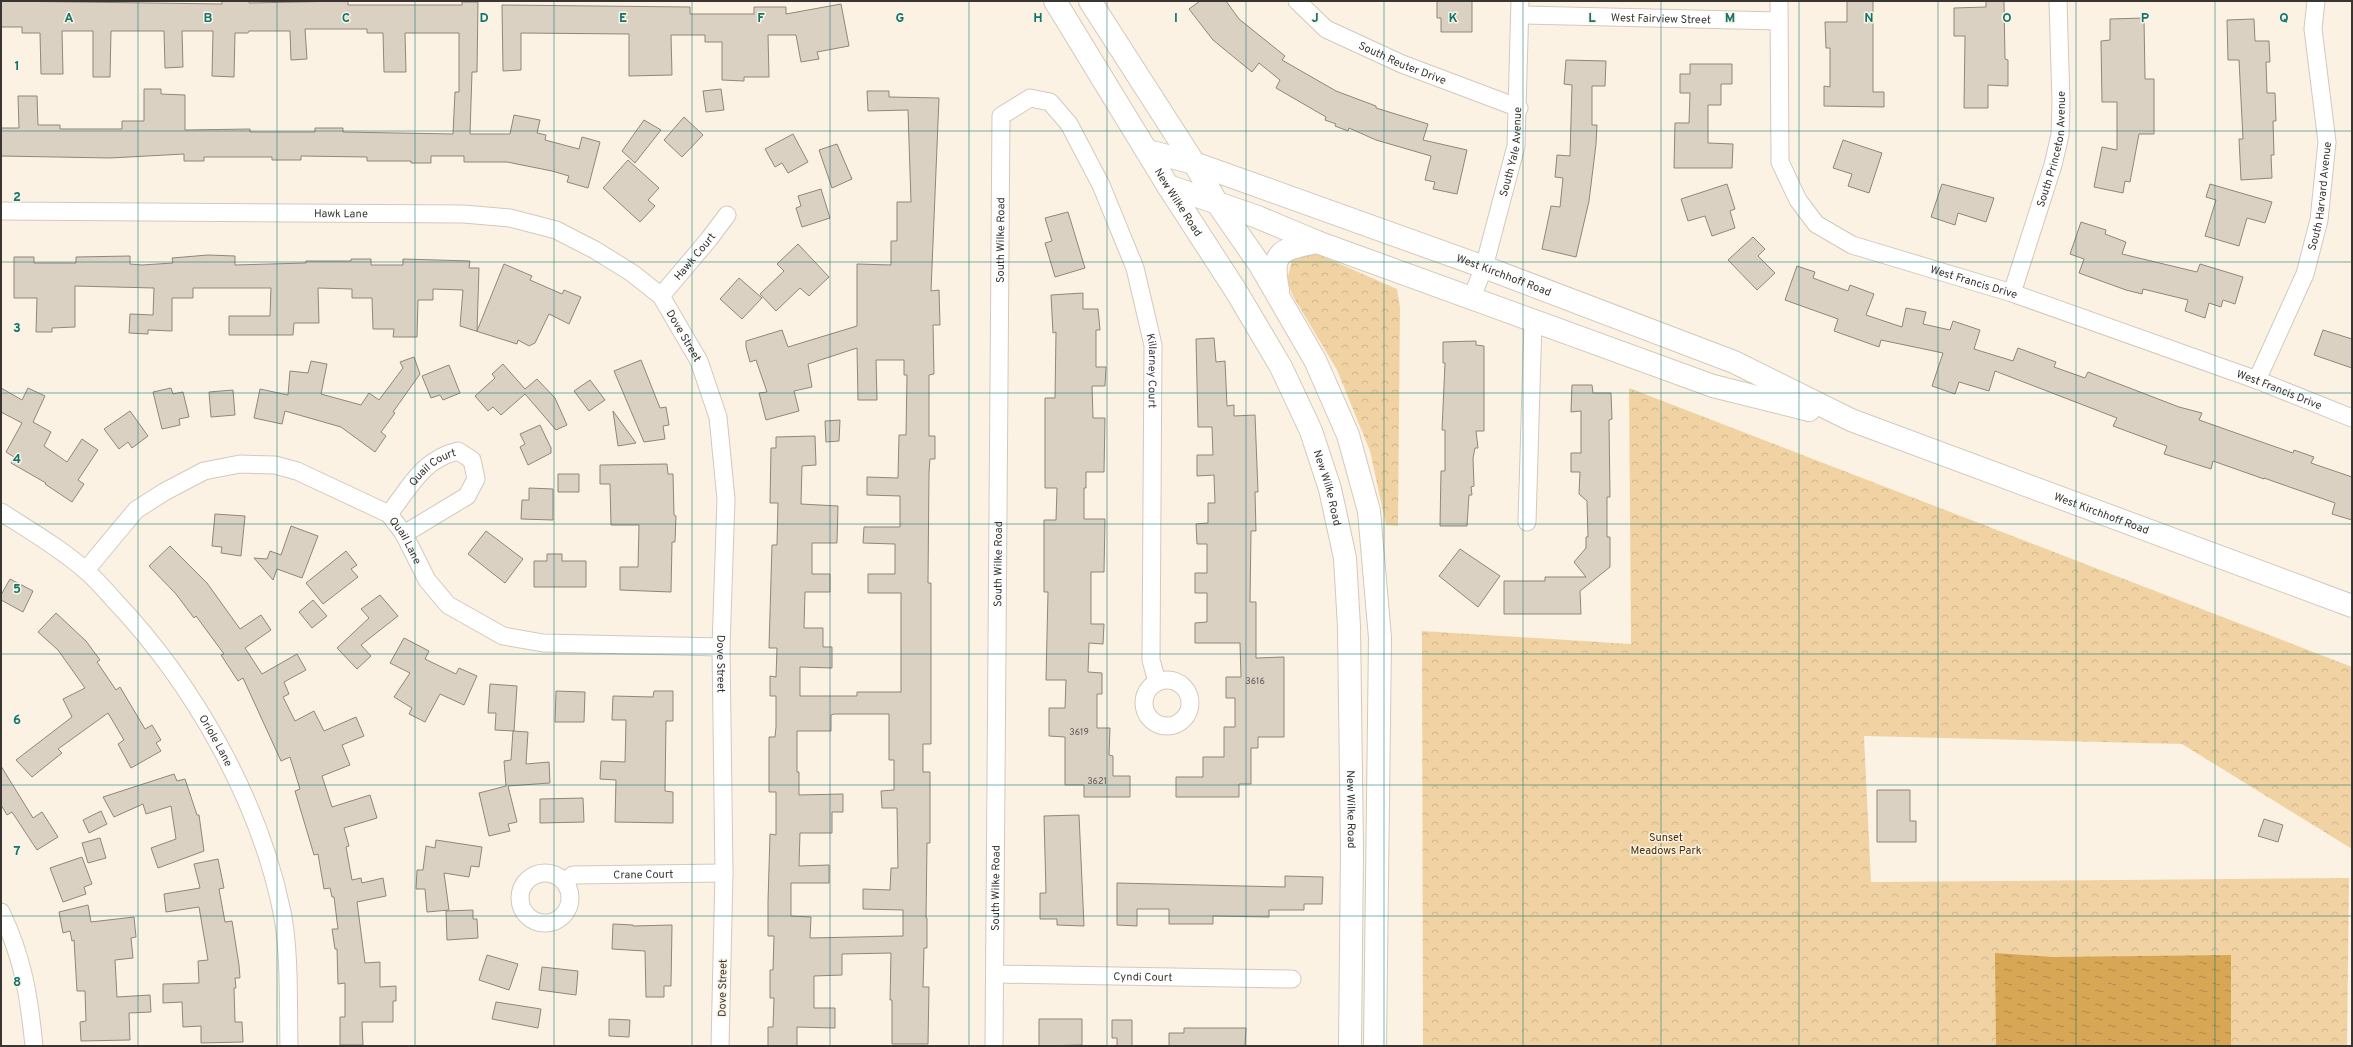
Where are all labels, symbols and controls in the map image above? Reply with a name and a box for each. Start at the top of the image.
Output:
text: A [64,11,74,27]
text: B [204,11,213,27]
text: C [342,11,350,27]
text: D [479,11,489,27]
text: E [619,11,627,27]
text: F [757,11,765,27]
text: G [896,11,905,27]
text: H [1033,11,1043,27]
text: I [1174,11,1178,27]
text: J [1311,11,1319,27]
text: K [1448,11,1458,27]
text: L [1588,11,1596,27]
street label: West Fairview Street [1611,11,1711,27]
text: M [1725,11,1735,27]
text: N [1864,11,1874,27]
text: O [2002,11,2012,27]
text: P [2141,11,2150,27]
text: Q [2279,11,2289,27]
street label: South Reuter Drive [1356,39,1448,88]
text: 1 [14,59,20,75]
street label: South Princeton Avenue [2034,91,2069,209]
street label: South Yale Avenue [1497,107,1525,198]
street label: South Harvard Avenue [2305,141,2335,252]
street label: New Wilke Road [1151,166,1205,239]
text: 2 [13,190,21,206]
street label: South Wilke Road [994,197,1008,283]
street label: Hawk Lane [314,207,368,221]
street label: Hawk Court [671,230,719,283]
street label: West Kirchhoff Road [1454,252,1553,300]
street label: West Francis Drive [1928,263,2019,302]
street label: Dove Street [663,308,704,365]
text: 3 [13,321,21,337]
street label: Killarney Court [1143,332,1159,408]
street label: West Francis Drive [2235,367,2324,413]
street label: Quail Court [406,446,458,489]
street label: New Wilke Road [1310,448,1344,527]
text: 4 [13,452,21,468]
street label: West Kirchhoff Road [2052,490,2151,538]
street label: Quail Lane [386,514,424,567]
street label: South Wilke Road [991,521,1006,607]
text: 5 [13,582,21,598]
street label: Dove Street [713,635,728,693]
house number: 3616 [1245,676,1265,687]
street label: Oriole Lane [195,712,235,769]
text: 6 [13,713,21,729]
house number: 3619 [1069,727,1089,738]
street label: New Wilke Road [1343,770,1358,849]
house number: 3621 [1087,776,1107,787]
park label: Sunset Meadows Park [1630,831,1702,858]
text: 7 [14,844,21,860]
street label: South Wilke Road [989,845,1004,931]
street label: Crane Court [613,868,674,882]
street label: Dove Street [715,959,731,1017]
street label: Cyndi Court [1113,970,1173,985]
text: 8 [13,975,21,991]

